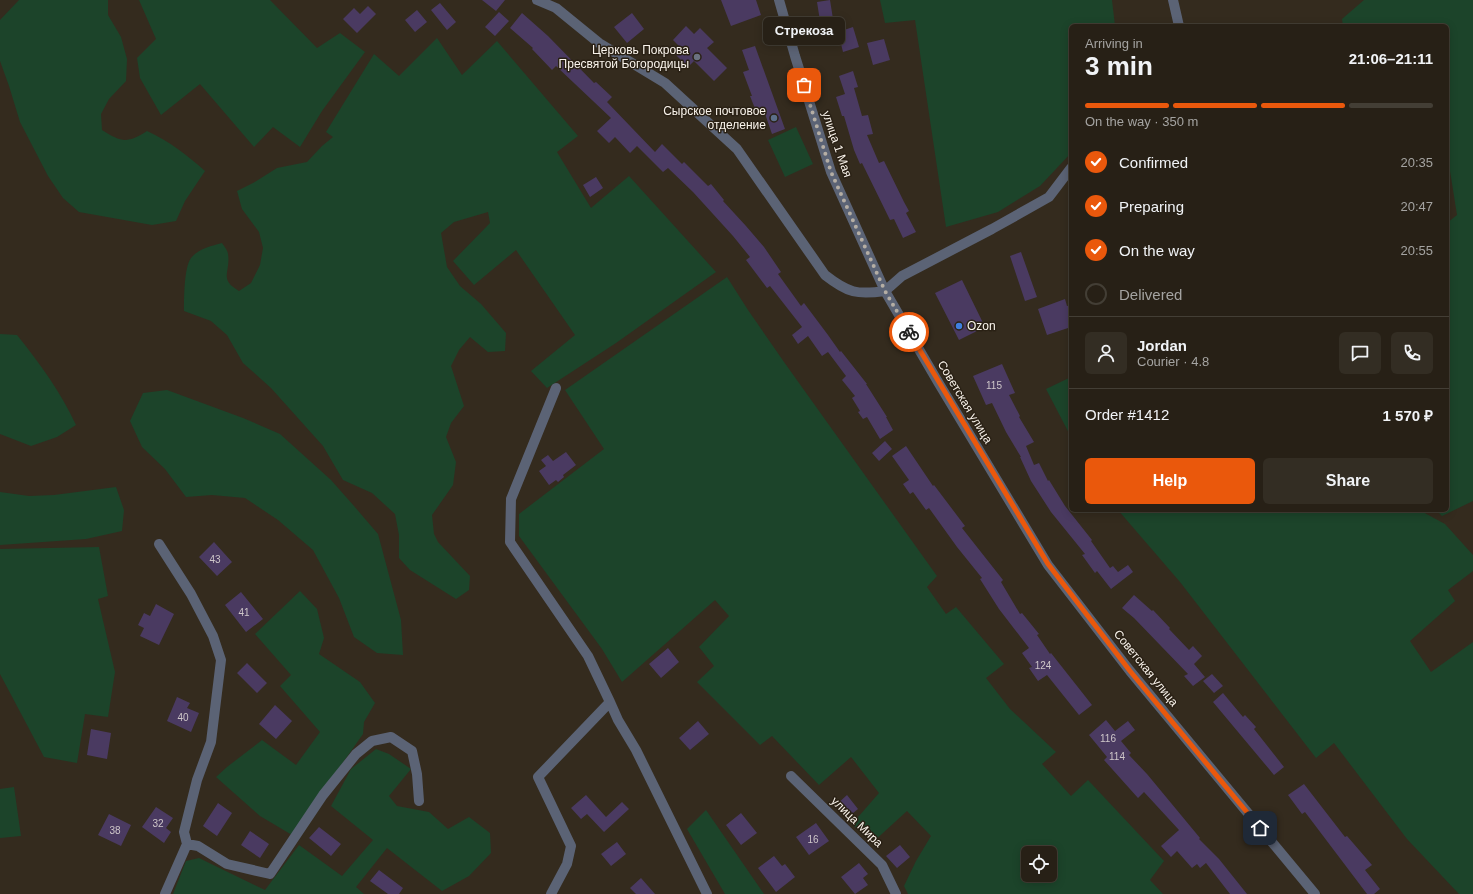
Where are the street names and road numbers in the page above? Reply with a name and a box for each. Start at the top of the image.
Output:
street label: улица 1 Мая [819,109,855,179]
street label: Советская улица [935,358,995,446]
street label: Советская улица [1111,627,1181,709]
street label: улица Мира [828,794,886,850]

